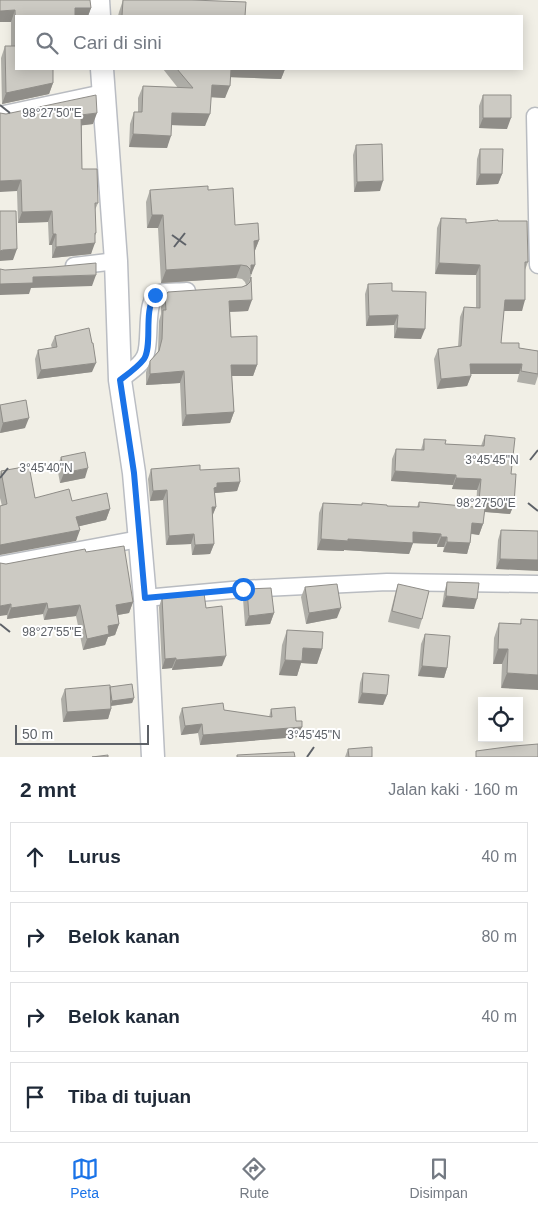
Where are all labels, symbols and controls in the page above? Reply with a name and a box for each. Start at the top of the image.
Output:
search box [15,15,523,70]
icon: search [33,29,61,57]
text: Cari di sini [73,32,162,53]
text: 98°27'50"E [22,106,82,120]
route end [144,284,167,307]
text: 3°45'45"N [465,453,519,467]
text: 3°45'40"N [19,461,73,475]
text: 98°27'50"E [456,496,516,510]
route start [232,578,255,601]
text: 98°27'55"E [22,625,82,639]
map controls [478,697,523,742]
button: locate [478,697,523,742]
scale bar [15,722,149,745]
text: 50 m [22,726,53,742]
text: 3°45'45"N [287,728,341,742]
text: 2 mnt [20,778,76,801]
text: Jalan kaki · 160 m [388,781,518,798]
icon: ahead [21,843,49,871]
text: Lurus [68,846,121,867]
text: 40 m [481,848,517,865]
icon: right [21,923,49,951]
text: Belok kanan [68,926,180,947]
text: 80 m [481,928,517,945]
icon: right [21,1003,49,1031]
text: Belok kanan [68,1006,180,1027]
text: 40 m [481,1008,517,1025]
icon: arrive [21,1083,49,1111]
text: Tiba di tujuan [68,1086,191,1107]
tab: Peta [70,1155,99,1201]
tab: Rute [239,1155,269,1201]
tab: Disimpan [409,1155,468,1201]

